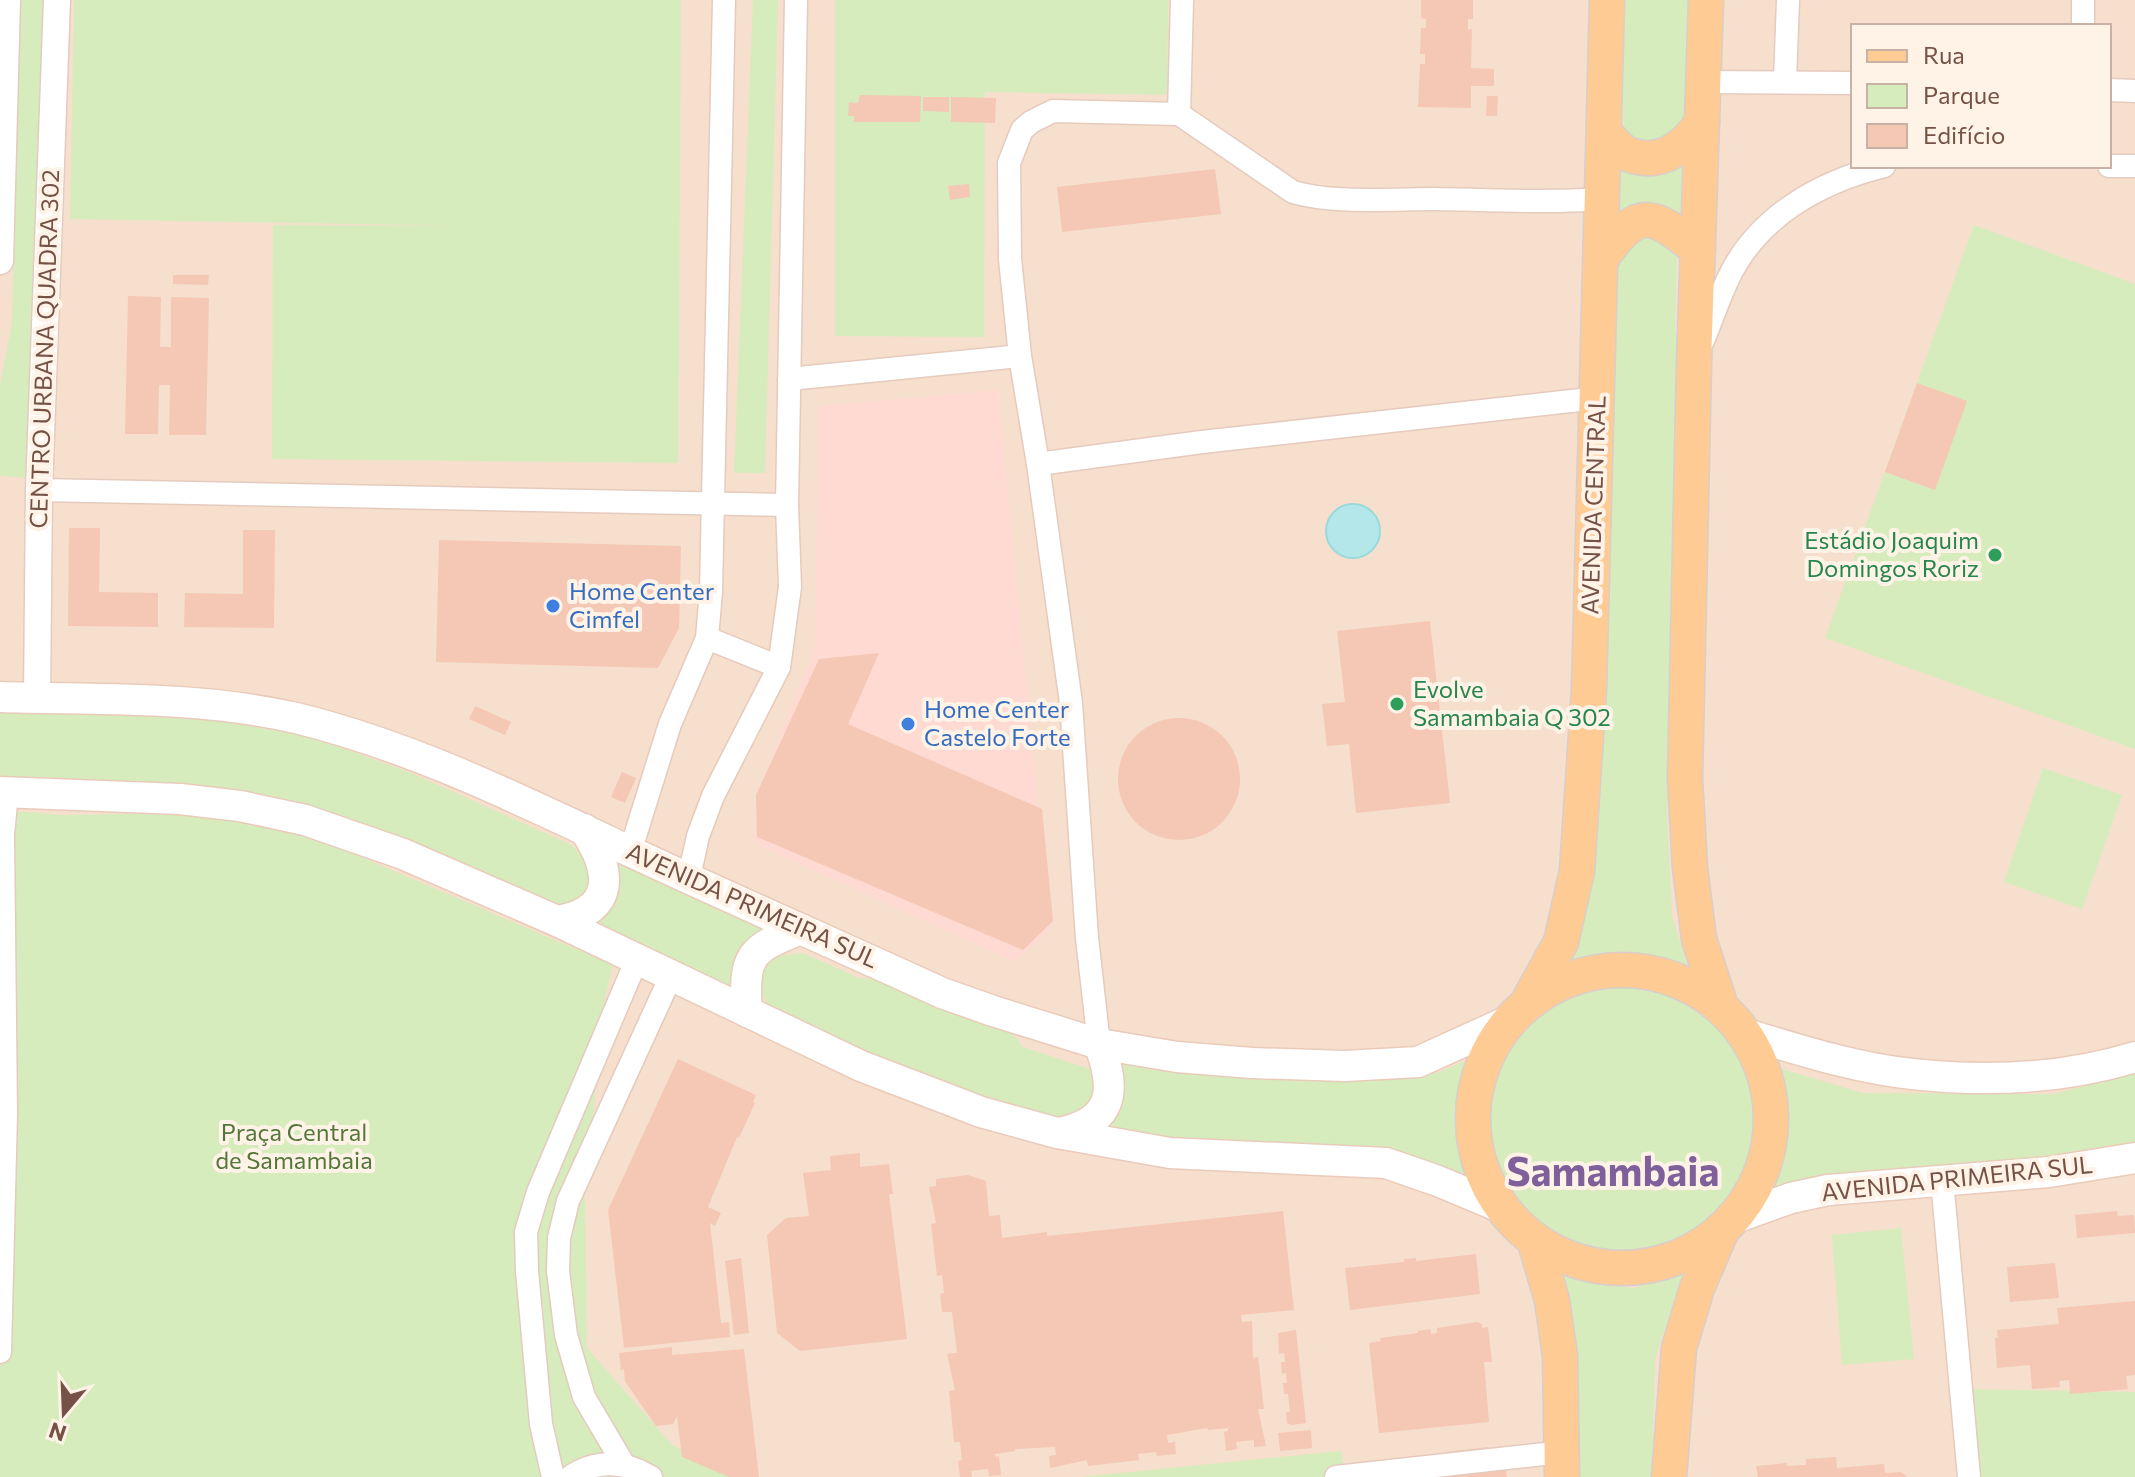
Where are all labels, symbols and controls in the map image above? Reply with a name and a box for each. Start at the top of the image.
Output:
legend [1851,24,2111,168]
text: Rua [1923,40,1965,69]
text: Parque [1923,80,2000,109]
text: Edifício [1923,120,2005,149]
street label: CENTRO URBANA QUADRA 302 [23,169,64,529]
street label: AVENIDA CENTRAL [1574,395,1611,615]
place label: Estádio Joaquim Domingos Roriz [1804,525,1979,582]
marker: Estádio Joaquim Domingos Roriz [1986,546,2004,564]
place label: Home Center Cimfel [569,576,715,633]
marker: Home Center Cimfel [544,597,562,615]
place label: Evolve Samambaia Q 302 [1413,674,1611,731]
place label: Home Center Castelo Forte [924,694,1071,751]
marker: Evolve Samambaia Q 302 [1388,695,1406,713]
marker: Home Center Castelo Forte [899,715,917,733]
street label: AVENIDA PRIMEIRA SUL [622,836,883,973]
park label: Praça Central de Samambaia [215,1117,373,1174]
district label: Samambaia [1507,1145,1719,1194]
street label: AVENIDA PRIMEIRA SUL [1820,1149,2094,1206]
north arrow [24,1373,104,1453]
text: N [45,1417,70,1448]

